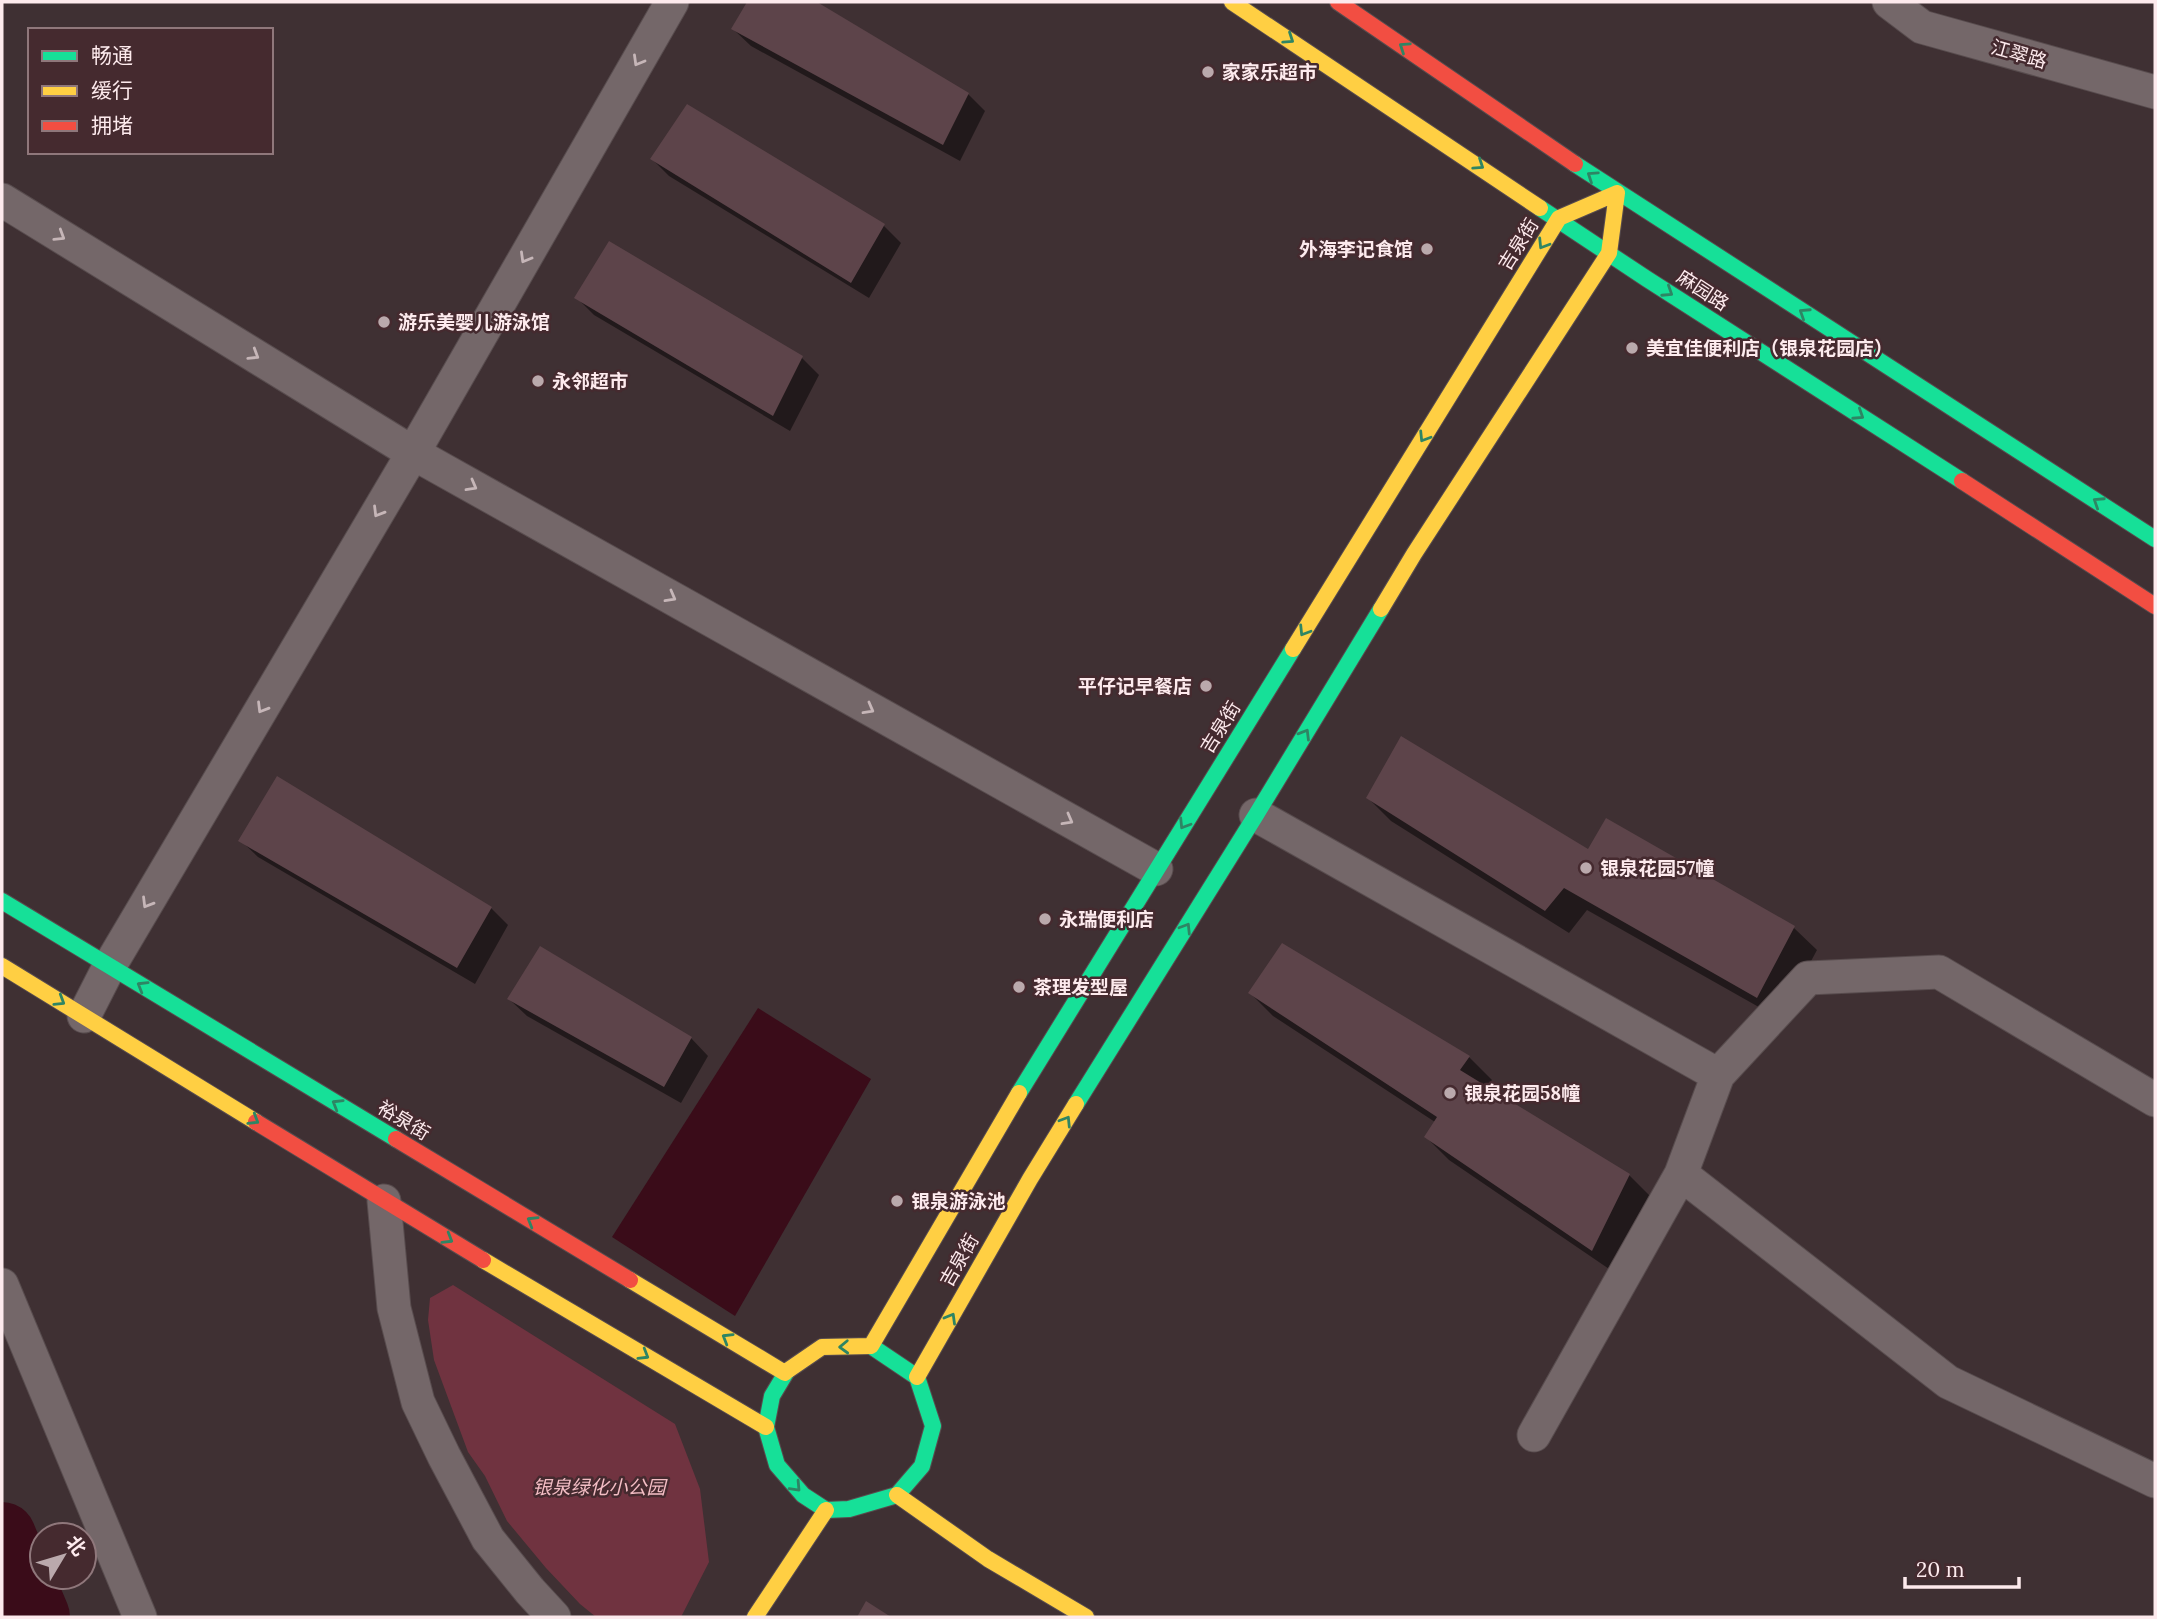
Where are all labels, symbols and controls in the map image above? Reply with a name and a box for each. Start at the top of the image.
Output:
legend [28,28,273,154]
one-way arrow [1281,31,1294,44]
street label: 江翠路 [1988,35,2050,73]
text: 畅通 [91,42,133,69]
one-way arrow [1399,43,1412,55]
one-way arrow [633,54,646,66]
place label: 家家乐超市 [1222,60,1317,84]
marker: 家家乐超市 [1200,64,1216,80]
text: 缓行 [91,77,133,104]
text: 拥堵 [91,112,133,139]
one-way arrow [1471,157,1484,170]
one-way arrow [1587,172,1600,184]
street label: 吉泉街 [1493,213,1543,275]
one-way arrow [52,227,65,240]
one-way arrow [1539,236,1552,249]
place label: 外海李记食馆 [1299,237,1413,261]
marker: 外海李记食馆 [1419,241,1435,257]
one-way arrow [520,251,533,263]
street label: 麻园路 [1673,264,1733,316]
one-way arrow [1660,284,1673,297]
one-way arrow [1798,308,1811,321]
place label: 游乐美婴儿游泳馆 [398,310,550,334]
marker: 游乐美婴儿游泳馆 [376,314,392,330]
place label: 美宜佳便利店（银泉花园店） [1646,336,1893,360]
marker: 美宜佳便利店（银泉花园店） [1624,340,1640,356]
one-way arrow [246,347,259,360]
place label: 永邻超市 [552,369,628,393]
marker: 永邻超市 [530,373,546,389]
one-way arrow [1851,407,1864,420]
one-way arrow [1419,430,1432,443]
one-way arrow [465,478,478,491]
one-way arrow [2093,498,2106,511]
one-way arrow [373,504,386,517]
one-way arrow [663,589,676,602]
one-way arrow [1300,623,1313,636]
place label: 平仔记早餐店 [1078,674,1192,698]
marker: 平仔记早餐店 [1198,678,1214,694]
street label: 吉泉街 [1195,696,1245,758]
one-way arrow [257,700,270,713]
one-way arrow [862,701,874,714]
one-way arrow [1297,729,1310,742]
one-way arrow [1060,812,1073,825]
one-way arrow [1180,816,1193,829]
place label: 银泉花园57幢 [1600,856,1714,880]
marker: 银泉花园57幢 [1578,860,1594,876]
one-way arrow [142,896,155,909]
place label: 永瑞便利店 [1059,907,1154,931]
marker: 永瑞便利店 [1037,911,1053,927]
one-way arrow [1177,923,1190,936]
place label: 茶理发型屋 [1033,975,1128,999]
marker: 茶理发型屋 [1011,979,1027,995]
one-way arrow [136,982,149,995]
one-way arrow [52,993,65,1006]
place label: 银泉花园58幢 [1464,1081,1580,1105]
marker: 银泉花园58幢 [1442,1085,1458,1101]
street label: 裕泉街 [373,1095,435,1145]
one-way arrow [331,1099,344,1112]
one-way arrow [246,1112,259,1125]
one-way arrow [1057,1116,1070,1129]
place label: 银泉游泳池 [911,1189,1006,1213]
marker: 银泉游泳池 [889,1193,905,1209]
one-way arrow [526,1216,539,1229]
street label: 吉泉街 [934,1229,984,1291]
one-way arrow [441,1230,454,1243]
one-way arrow [943,1312,956,1325]
one-way arrow [721,1334,734,1347]
one-way arrow [838,1339,849,1354]
one-way arrow [636,1346,649,1359]
park label: 银泉绿化小公园 [532,1475,668,1499]
one-way arrow [788,1479,801,1492]
north arrow [28,1521,98,1591]
text: 北 [61,1531,92,1560]
scale bar [1905,1546,2019,1590]
text: 20 m [1916,1556,1965,1583]

